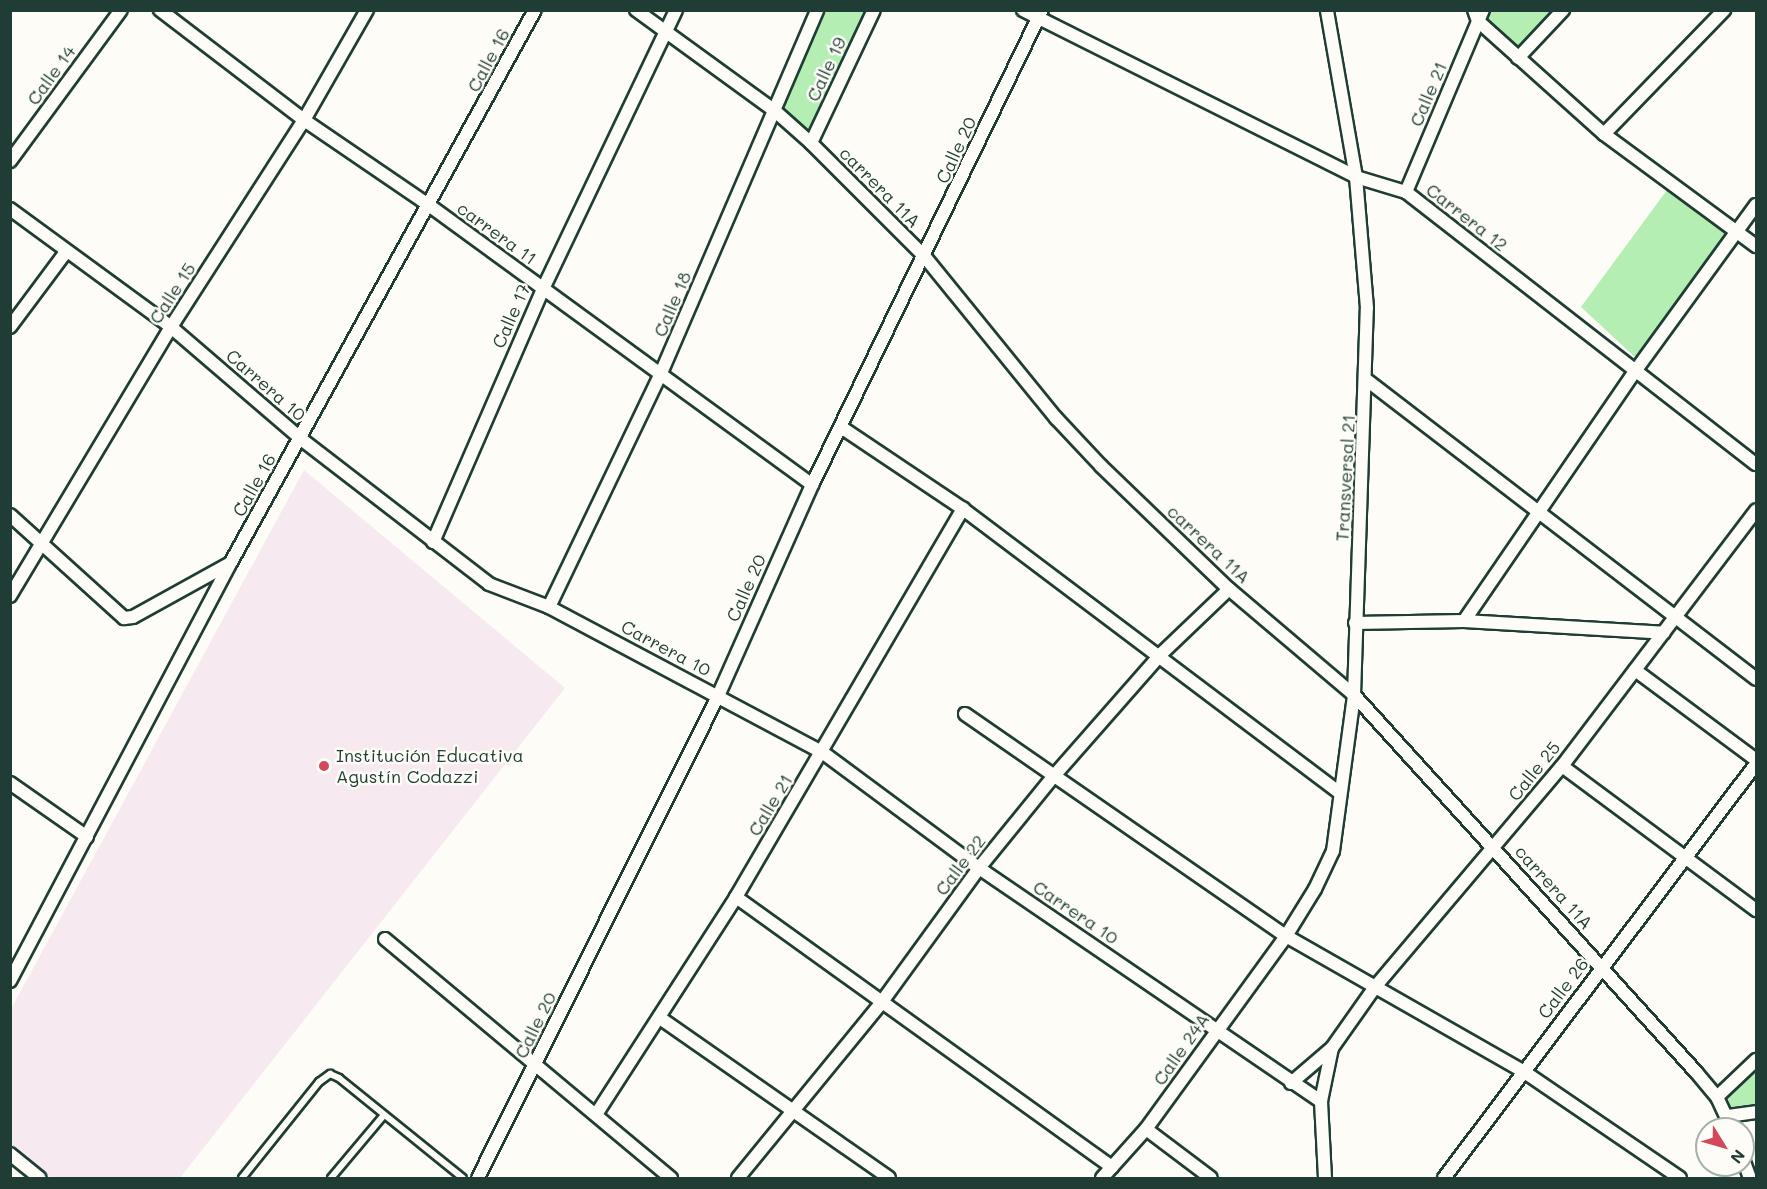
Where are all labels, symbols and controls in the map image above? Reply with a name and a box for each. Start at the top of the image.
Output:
street label: Calle 16 [462,25,514,95]
street label: Calle 19 [802,33,850,105]
street label: Calle 14 [22,41,80,109]
street label: Calle 21 [1405,58,1451,130]
street label: Calle 20 [931,113,981,187]
street label: carrera 11A [835,142,925,232]
street label: Carrera 12 [1422,179,1512,255]
street label: carrera 11 [453,197,541,269]
street label: Calle 15 [144,258,200,328]
street label: Calle 18 [649,268,695,340]
street label: Calle 17 [487,281,535,351]
street label: Carrera 10 [222,345,310,425]
street label: Transversal 21 [1331,414,1359,542]
street label: Calle 16 [228,450,280,520]
street label: carrera 11A [1163,500,1255,588]
street label: Calle 20 [722,551,770,625]
street label: Carrera 10 [617,615,715,681]
street label: Calle 25 [1503,737,1565,805]
place label: Institución Educativa Agustín Codazzi [336,745,524,788]
marker: Institución Educativa Agustín Codazzi [317,759,331,773]
street label: Calle 21 [743,770,797,840]
street label: Calle 22 [930,831,990,899]
street label: carrera 11A [1511,841,1597,933]
street label: Carrera 10 [1029,876,1123,948]
street label: Calle 26 [1533,953,1593,1023]
street label: Calle 20 [510,988,560,1062]
street label: Calle 24A [1148,1009,1214,1089]
north arrow [1695,1117,1755,1177]
text: N [1726,1146,1750,1168]

